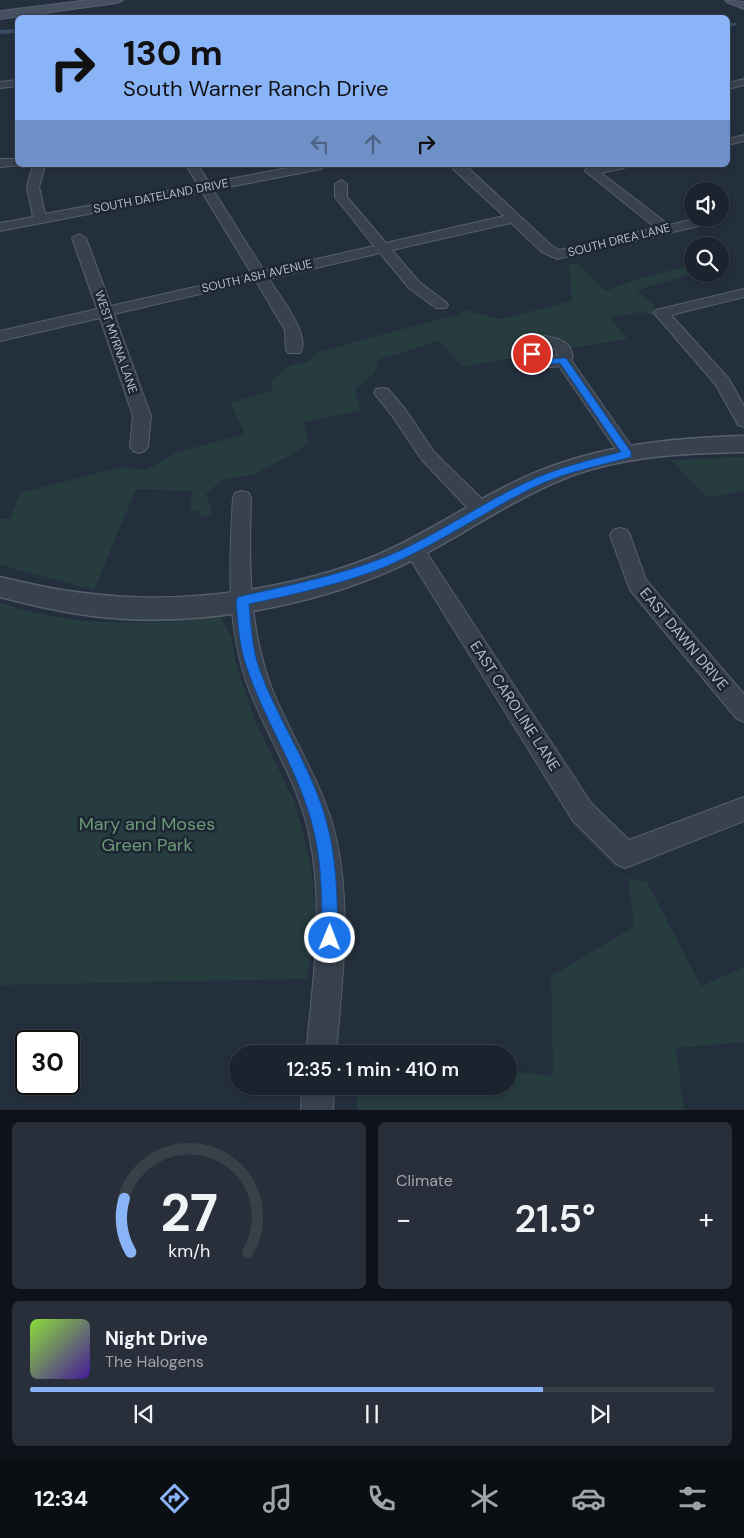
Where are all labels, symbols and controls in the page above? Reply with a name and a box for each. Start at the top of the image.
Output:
text: 130 m [123,30,223,76]
icon: right [40,35,105,100]
text: South Warner Ranch Drive [123,74,389,103]
icon: left [306,130,334,158]
icon: ahead [359,130,387,158]
icon: right [412,130,440,158]
street label: SOUTH DATELAND DRIVE [92,175,230,217]
map controls [684,182,729,282]
button: sound [684,182,729,227]
street label: SOUTH DREA LANE [566,219,672,260]
button: search [684,237,729,282]
street label: SOUTH ASH AVENUE [200,255,314,297]
street label: WEST MYRNA LANE [91,288,141,396]
pin [511,333,553,375]
icon: arrive [518,340,546,368]
street label: EAST DAWN DRIVE [635,584,733,694]
street label: EAST CAROLINE LANE [465,637,565,775]
park label: Mary and Moses Green Park [79,812,215,857]
position arrow [303,911,355,963]
speed limit sign: 30 [15,1030,80,1095]
text: 12:35 · 1 min · 410 m [287,1057,459,1082]
text: Climate [396,1170,453,1191]
text: 27 [160,1179,218,1247]
text: 21.5° [514,1194,596,1244]
text: − [396,1201,411,1238]
text: + [699,1201,714,1238]
text: km/h [168,1239,210,1263]
text: Night Drive [105,1326,208,1351]
text: The Halogens [105,1351,204,1372]
icon: previous [130,1400,158,1428]
icon: pause [358,1400,386,1428]
icon: next [586,1400,614,1428]
icon: directions [157,1481,192,1516]
icon: music [260,1481,295,1516]
icon: phone [364,1481,399,1516]
icon: climate [467,1481,502,1516]
icon: car [571,1481,606,1516]
icon: filters [675,1481,710,1516]
text: 12:34 [34,1484,88,1513]

